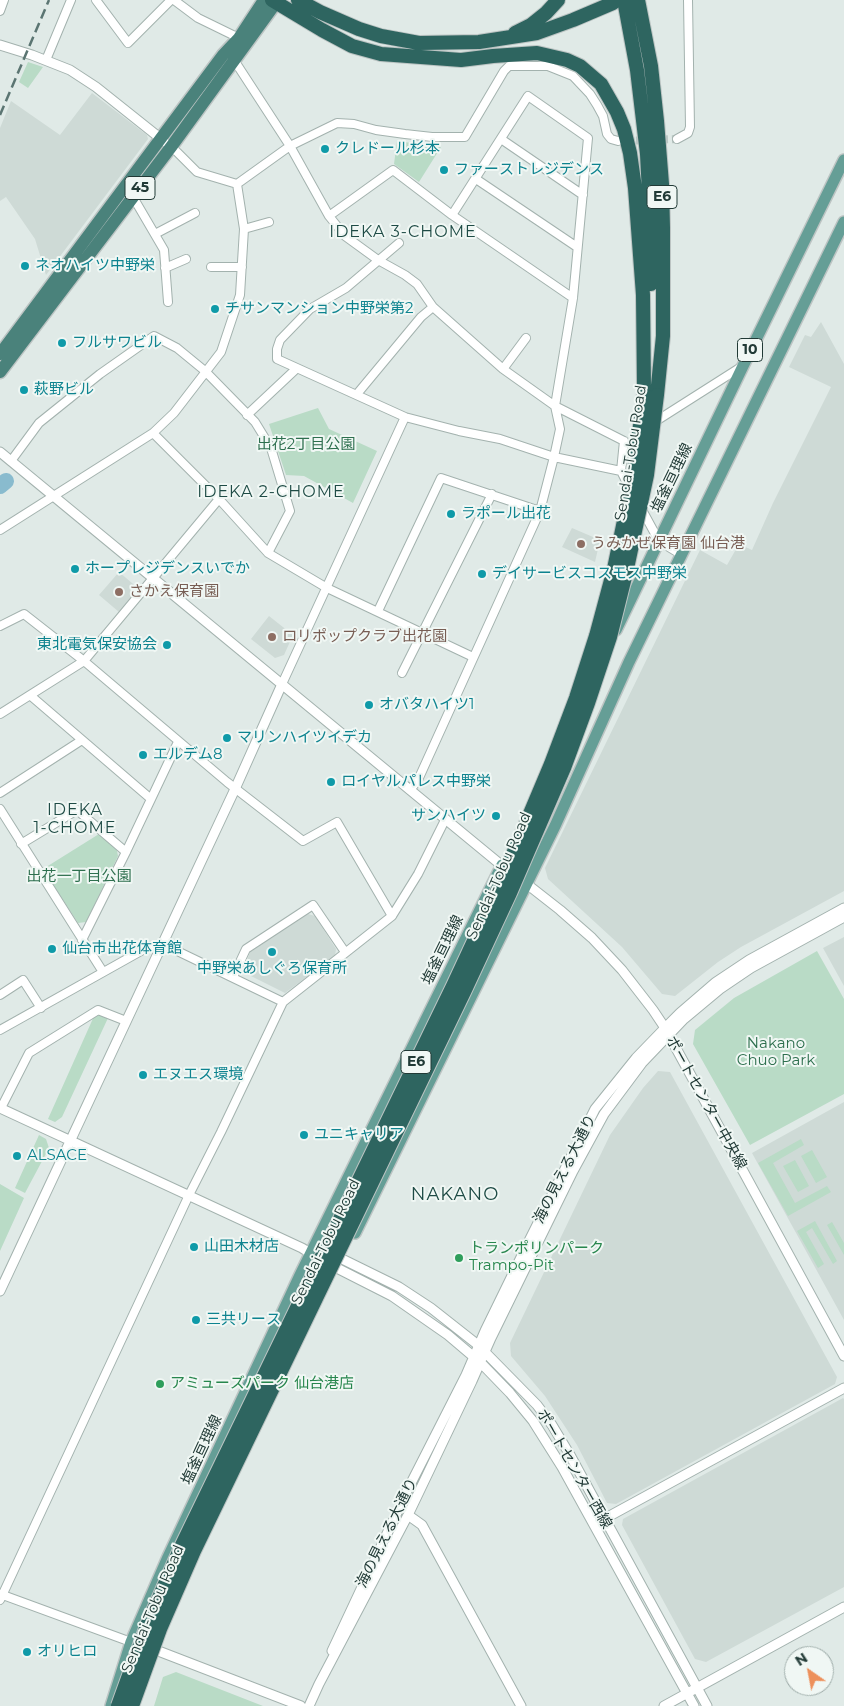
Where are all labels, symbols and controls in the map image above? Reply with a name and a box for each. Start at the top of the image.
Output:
place label: クレドール杉本 [335,140,440,158]
marker: クレドール杉本 [319,143,331,155]
place label: ファーストレジデンス [454,161,604,179]
marker: ファーストレジデンス [438,164,450,176]
road number: 45 [125,177,155,200]
road number: E6 [647,186,677,208]
district label: IDEKA 3-CHOME [328,222,478,242]
place label: ネオハイツ中野栄 [35,257,155,275]
marker: ネオハイツ中野栄 [19,260,31,272]
place label: チサンマンション中野栄第2 [225,300,414,318]
marker: チサンマンション中野栄第2 [209,303,221,315]
place label: フルサワビル [72,334,162,352]
marker: フルサワビル [56,337,68,349]
road number: 10 [738,338,762,362]
place label: 萩野ビル [34,381,94,399]
marker: 萩野ビル [18,384,30,396]
street label: Sendai-Tobu Road [611,384,651,522]
park label: 出花2丁目公園 [257,436,355,454]
street label: 塩釜亘理線 [647,440,697,516]
district label: IDEKA 2-CHOME [196,482,346,502]
place label: ラポール出花 [461,505,551,523]
marker: ラポール出花 [445,508,457,520]
place label: うみかぜ保育園 仙台港 [591,535,745,553]
marker: うみかぜ保育園 仙台港 [575,538,587,550]
place label: ホープレジデンスいでか [85,560,250,578]
marker: ホープレジデンスいでか [69,563,81,575]
place label: デイサービスコスモス中野栄 [492,565,687,583]
marker: デイサービスコスモス中野栄 [476,568,488,580]
place label: さかえ保育園 [129,583,219,601]
marker: さかえ保育園 [113,586,125,598]
place label: ロリポップクラブ出花園 [282,628,447,646]
marker: ロリポップクラブ出花園 [266,631,278,643]
place label: 東北電気保安協会 [37,636,157,654]
marker: 東北電気保安協会 [161,639,173,651]
place label: オバタハイツ1 [379,696,474,714]
marker: オバタハイツ1 [363,699,375,711]
place label: マリンハイツイデカ [237,729,372,747]
marker: マリンハイツイデカ [221,732,233,744]
place label: エルデム8 [153,746,223,764]
marker: エルデム8 [137,749,149,761]
place label: ロイヤルパレス中野栄 [341,773,491,791]
marker: ロイヤルパレス中野栄 [325,776,337,788]
district label: IDEKA 1-CHOME [33,800,117,838]
place label: サンハイツ [411,807,486,825]
street label: Sendai-Tobu Road [463,810,535,942]
marker: サンハイツ [490,810,502,822]
park label: 出花一丁目公園 [27,868,131,886]
street label: 塩釜亘理線 [418,912,468,988]
place label: 仙台市出花体育館 [62,940,182,958]
marker: 仙台市出花体育館 [46,943,58,955]
marker: 中野栄あしぐろ保育所 [266,946,278,958]
place label: 中野栄あしぐろ保育所 [197,960,347,978]
street label: ポートセンター中央線 [662,1033,750,1173]
park label: Nakano Chuo Park [737,1035,815,1070]
road number: E6 [401,1050,431,1074]
place label: エヌエス環境 [153,1066,243,1084]
marker: エヌエス環境 [137,1069,149,1081]
street label: 海の見える大通り [530,1111,600,1227]
place label: ユニキャリア [314,1126,404,1144]
marker: ユニキャリア [298,1129,310,1141]
place label: ALSACE [27,1147,87,1165]
marker: ALSACE [11,1150,23,1162]
street label: Sendai-Tobu Road [288,1176,364,1308]
district label: NAKANO [410,1184,500,1206]
place label: 山田木材店 [204,1238,279,1256]
place label: トランポリンパーク Trampo-Pit [469,1240,604,1275]
marker: 山田木材店 [188,1241,200,1253]
marker: トランポリンパーク Trampo-Pit [453,1252,465,1264]
place label: 三共リース [206,1311,281,1329]
marker: 三共リース [190,1314,202,1326]
place label: アミューズパーク 仙台港店 [170,1375,354,1393]
marker: アミューズパーク 仙台港店 [154,1378,166,1390]
street label: ポートセンター西線 [532,1406,616,1532]
street label: 塩釜亘理線 [178,1412,226,1488]
street label: 海の見える大通り [353,1475,421,1591]
street label: Sendai-Tobu Road [118,1542,188,1676]
place label: オリヒロ [37,1643,97,1661]
marker: オリヒロ [21,1646,33,1658]
north arrow [784,1646,834,1696]
text: N [792,1649,811,1670]

